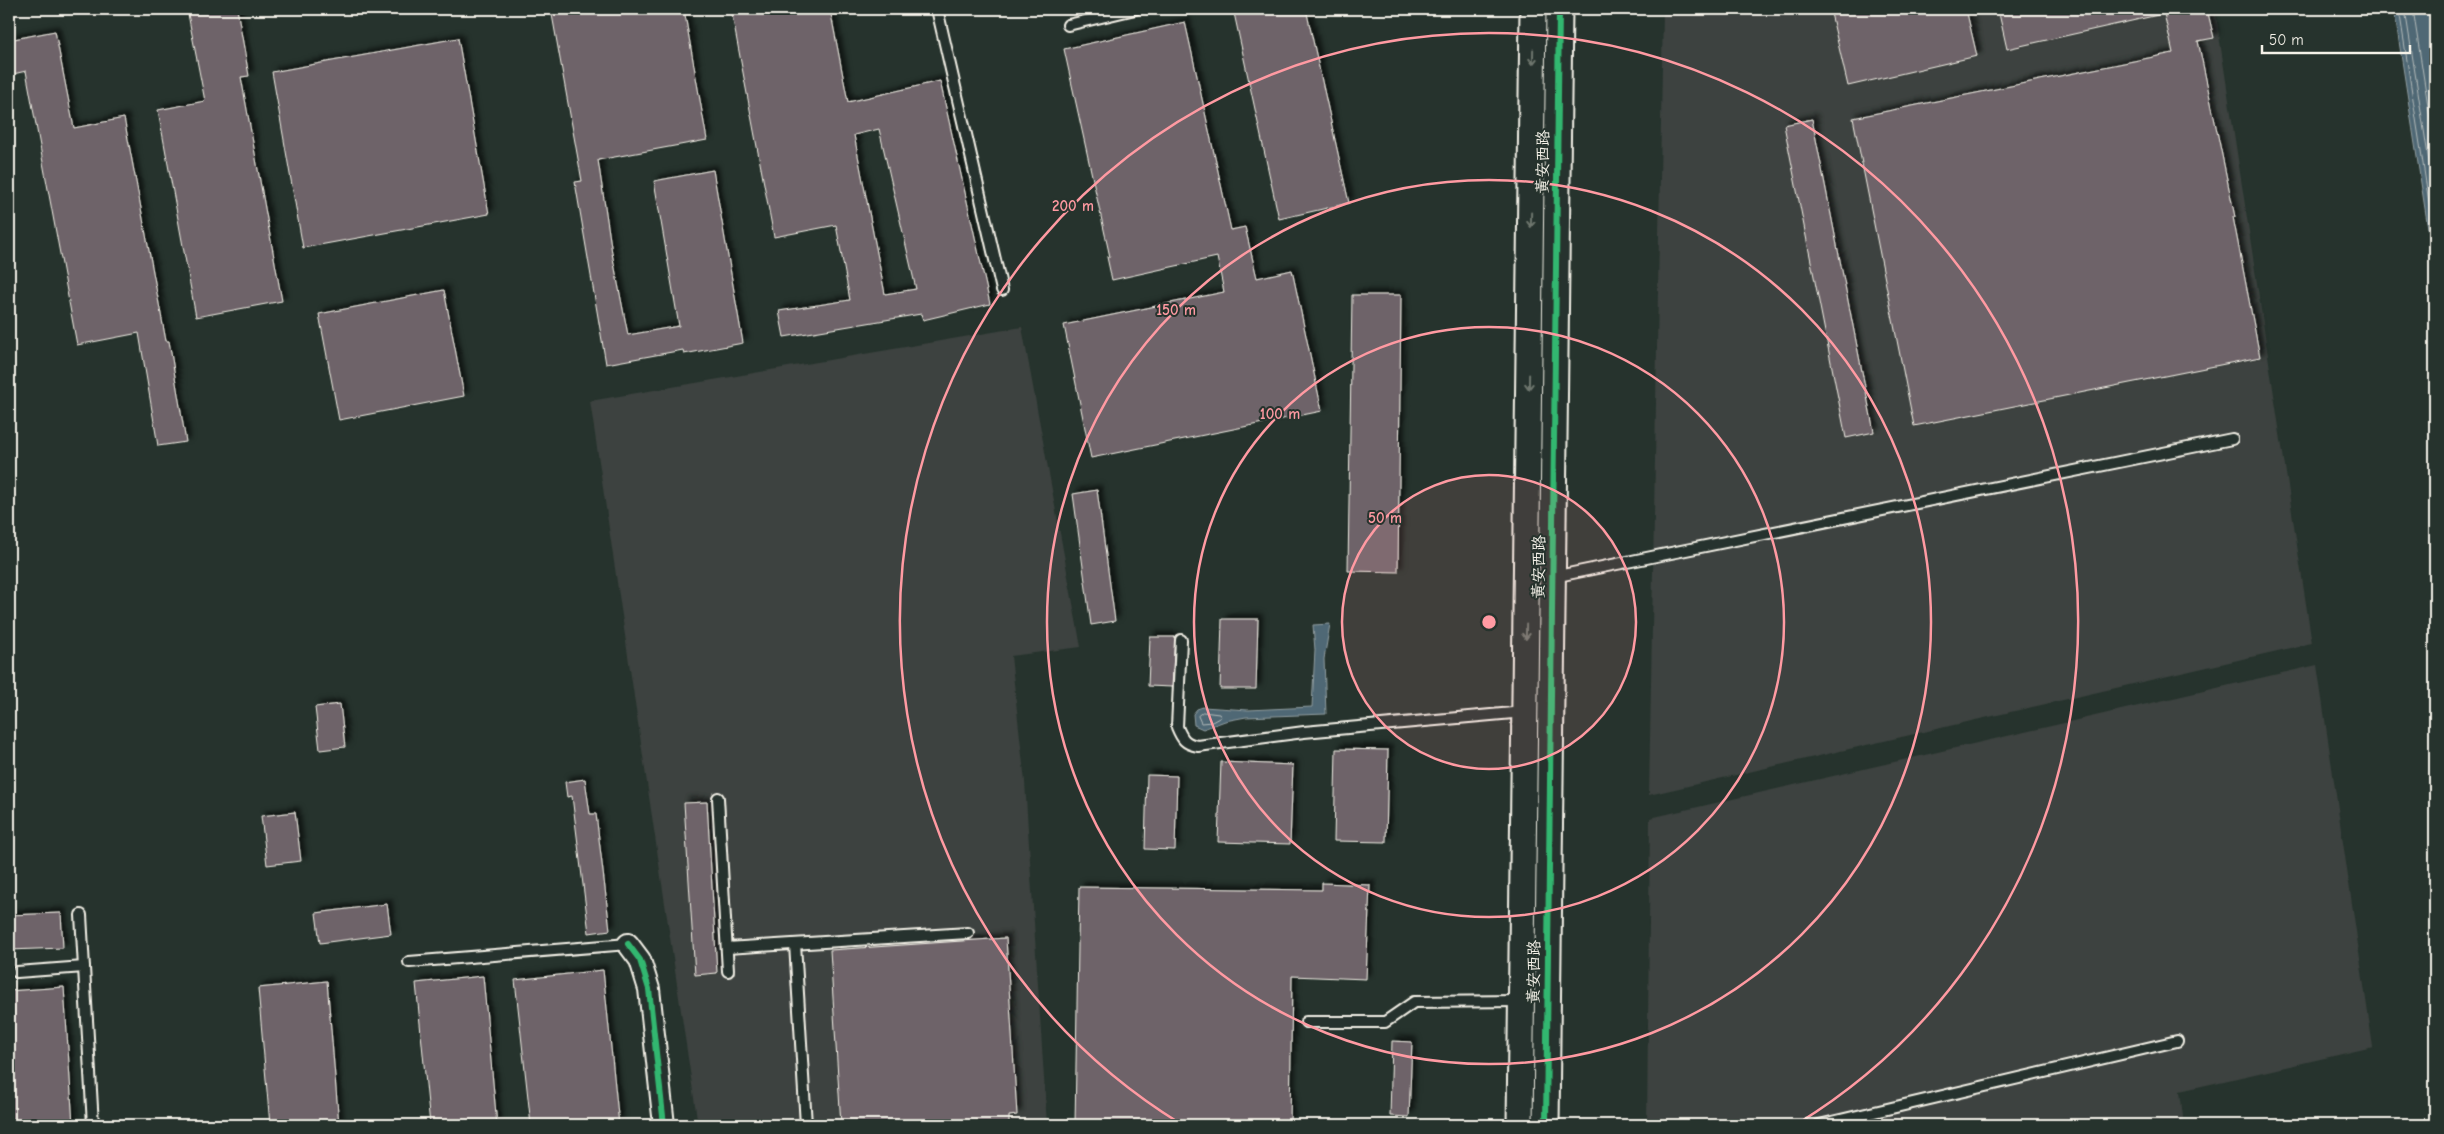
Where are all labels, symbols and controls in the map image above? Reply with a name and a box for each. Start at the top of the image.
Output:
scale bar [2262,22,2409,54]
text: 50 m [2269,31,2304,49]
one-way arrow [1528,49,1538,65]
street label: 黄安西路 [1533,130,1553,194]
text: 200 m [1052,197,1094,215]
one-way arrow [1526,212,1536,228]
text: 150 m [1156,301,1196,319]
one-way arrow [1524,374,1534,390]
text: 100 m [1260,405,1300,423]
text: 50 m [1368,509,1402,527]
street label: 黄安西路 [1529,535,1549,599]
centre of rings [1480,613,1498,631]
one-way arrow [1521,624,1530,640]
street label: 黄安西路 [1524,940,1544,1004]

